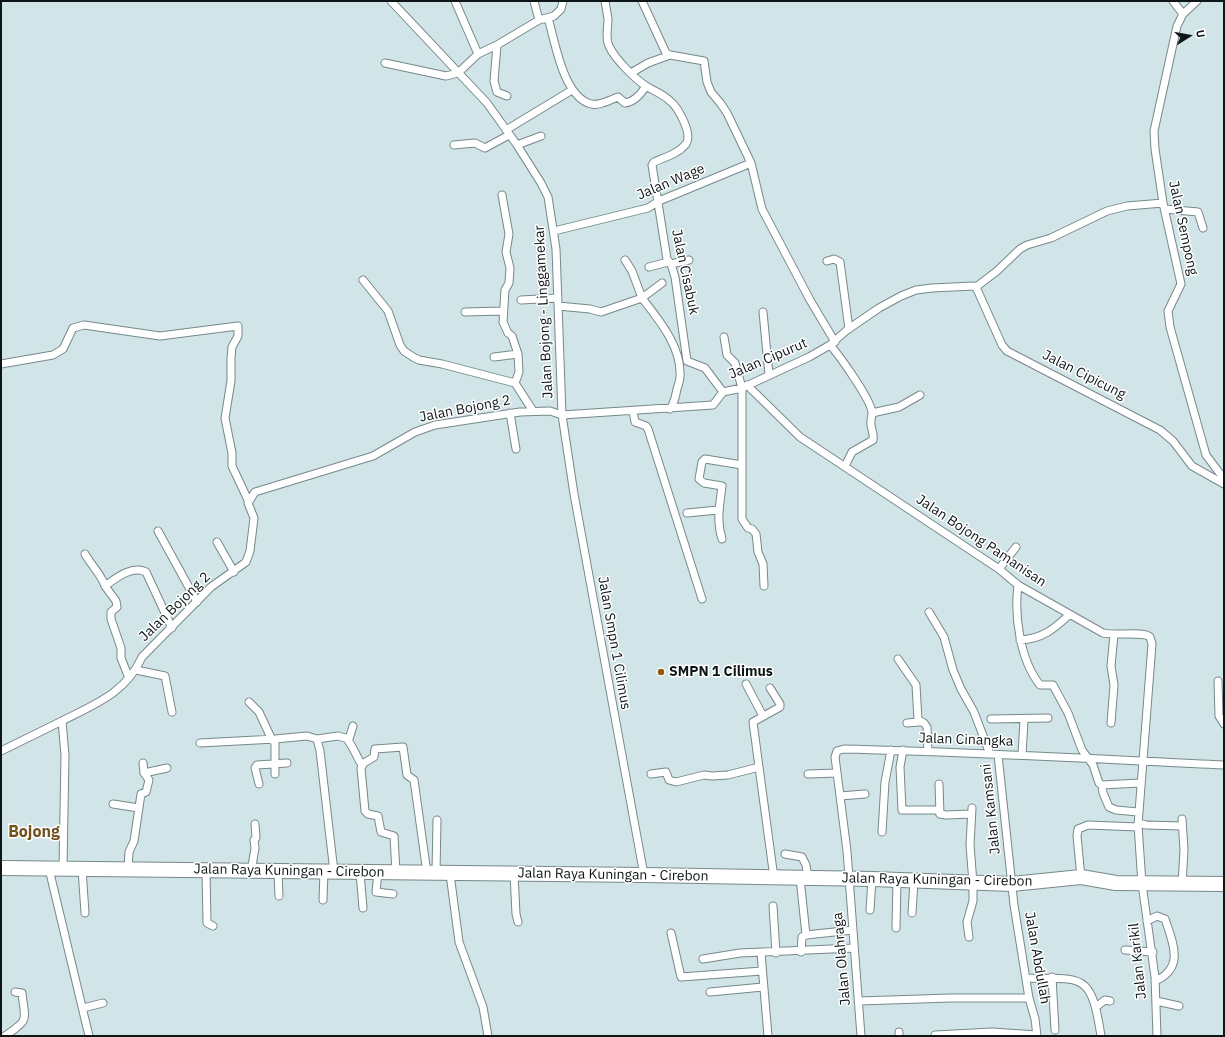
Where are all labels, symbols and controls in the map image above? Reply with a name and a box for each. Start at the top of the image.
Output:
north arrow [1169,16,1209,56]
text: U [1193,29,1208,39]
street label: Jalan Wage [635,160,707,204]
street label: Jalan Sempong [1165,179,1201,277]
street label: Jalan Bojong - Linggamekar [531,225,557,399]
street label: Jalan Cisabuk [668,228,702,316]
street label: Jalan Cipurut [726,335,810,383]
street label: Jalan Cipicung [1040,347,1128,403]
street label: Jalan Bojong 2 [418,392,512,426]
street label: Jalan Bojong Pamanisan [913,491,1049,591]
street label: Jalan Bojong 2 [136,569,214,645]
street label: Jalan Smpn 1 Cilimus [594,575,634,711]
place label: SMPN 1 Cilimus [669,664,773,680]
marker: SMPN 1 Cilimus [656,667,666,677]
street label: Jalan Cinangka [918,730,1014,750]
street label: Jalan Kamsani [978,763,1004,855]
district label: Bojong [8,822,60,842]
street label: Jalan Raya Kuningan - Cirebon [193,861,385,881]
street label: Jalan Raya Kuningan - Cirebon [517,865,709,885]
street label: Jalan Raya Kuningan - Cirebon [841,870,1033,890]
street label: Jalan Abdullah [1021,911,1053,1005]
street label: Jalan Olahraga [830,912,854,1006]
street label: Jalan Karikil [1126,922,1150,1000]

